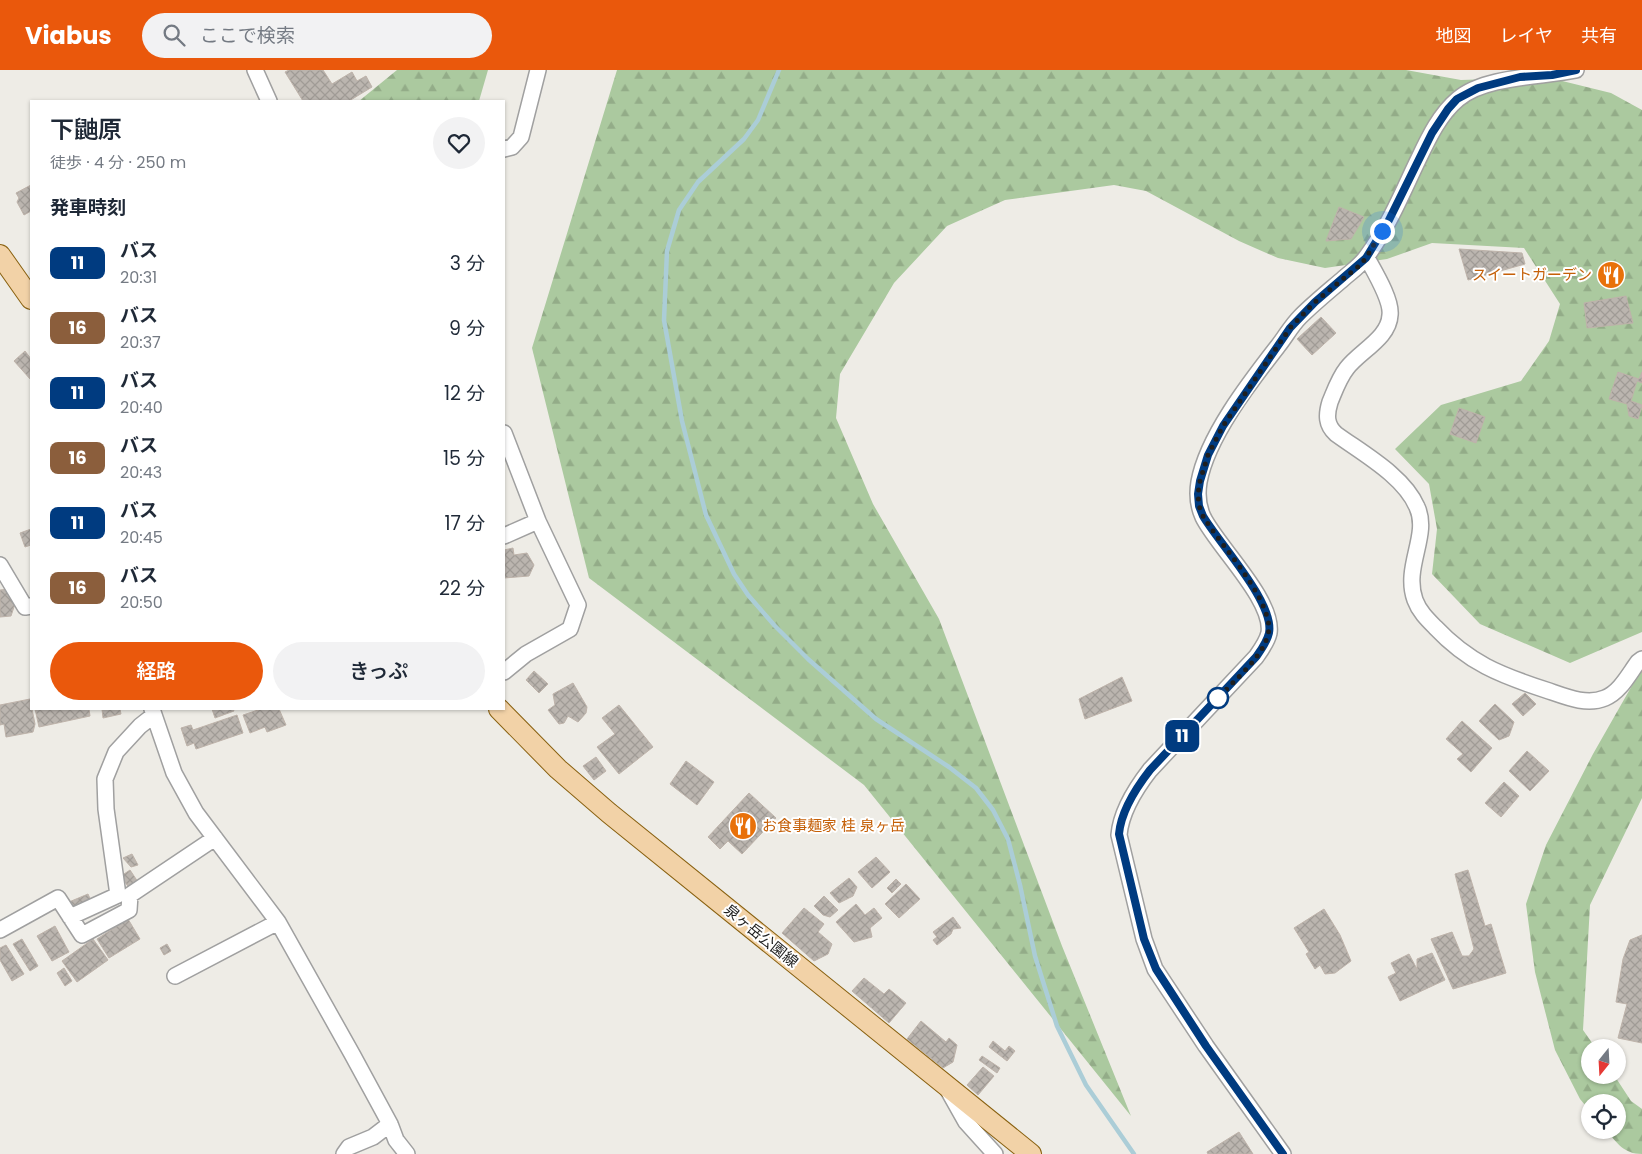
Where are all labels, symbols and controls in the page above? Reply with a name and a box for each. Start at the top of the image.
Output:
search box [142,13,492,58]
text: Viabus [25,19,112,52]
icon: search [160,21,188,49]
text: ここで検索 [200,22,295,49]
text: 地図 [1436,23,1472,48]
text: レイヤ [1500,23,1553,48]
text: 共有 [1581,23,1617,48]
text: 下鼬原 [50,113,122,146]
button: heart [433,117,485,169]
text: 徒歩 · 4 分 · 250 m [50,151,186,174]
text: 発車時刻 [50,194,126,221]
your location [1370,219,1395,244]
text: バス [120,237,158,264]
text: 11 [71,250,84,275]
text: 3 分 [450,250,485,277]
restaurant icon: スイートガーデン [1596,260,1626,290]
place label: スイートガーデン [1472,264,1592,285]
text: 20:31 [120,266,157,289]
text: バス [120,302,158,329]
text: 16 [68,315,87,340]
text: 9 分 [449,315,485,342]
text: 20:37 [120,331,161,354]
text: バス [120,367,158,394]
text: 11 [71,380,84,405]
text: 12 分 [444,380,485,407]
text: 20:40 [120,396,163,419]
text: バス [120,432,158,459]
text: 16 [68,445,87,470]
text: 15 分 [443,445,485,472]
text: 20:43 [120,461,162,484]
text: バス [120,497,158,524]
text: 11 [71,510,84,535]
text: 17 分 [444,510,485,537]
text: 20:45 [120,526,163,549]
text: バス [120,562,158,589]
text: 16 [68,575,87,600]
text: 22 分 [439,575,485,602]
text: 20:50 [120,591,163,614]
button: 経路 [50,642,263,700]
button: きっぷ [273,642,485,700]
unlabelled marker [1207,687,1229,709]
line badge: 11 [1160,720,1204,752]
text: 11 [1175,723,1189,748]
restaurant icon: お食事麺家 桂 泉ヶ岳 [728,811,758,841]
place label: お食事麺家 桂 泉ヶ岳 [762,815,905,836]
street label: 泉ヶ岳公園線 [720,899,803,972]
north arrow [1581,1039,1626,1084]
map controls [1581,1039,1626,1139]
button: locate [1581,1094,1626,1139]

